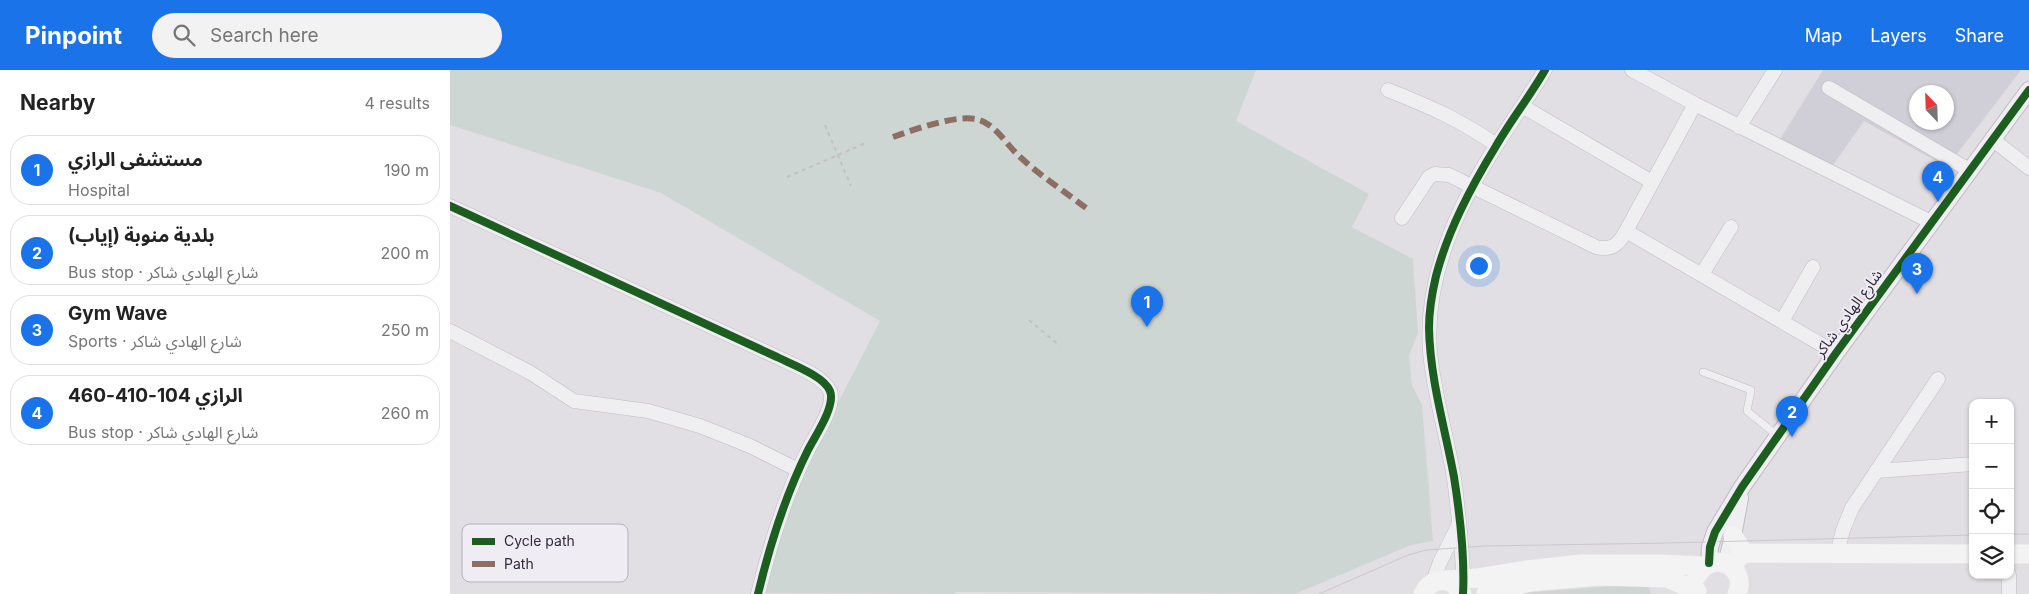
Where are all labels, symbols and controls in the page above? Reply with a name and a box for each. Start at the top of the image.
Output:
search box [152,13,502,58]
text: Pinpoint [25,21,122,50]
icon: search [170,21,198,49]
text: Search here [210,24,319,47]
text: Map [1805,25,1842,46]
text: Layers [1870,25,1927,46]
text: Share [1955,25,2004,46]
north arrow [1909,85,1954,130]
text: Nearby [20,90,95,115]
text: 4 results [365,93,430,113]
text: مستشفى الرازي [68,148,203,171]
text: 1 [34,160,40,180]
text: 190 m [384,160,429,180]
pin: 4 [1922,161,1954,202]
text: Hospital [68,180,130,200]
text: بلدية منوبة (إياب) [68,224,214,247]
text: 2 [32,243,42,263]
text: 200 m [381,243,429,263]
your location [1466,253,1492,279]
pin: 3 [1901,253,1933,294]
text: Bus stop · شارع الهادي شاكر [68,262,258,282]
street label: شارع الهادي شاكر [1809,265,1889,363]
pin: 1 [1131,286,1163,327]
text: Gym Wave [68,302,167,325]
text: 3 [32,320,42,340]
text: 250 m [381,320,429,340]
text: Sports · شارع الهادي شاكر [68,331,242,351]
text: الرازي 104-410-460 [68,384,243,407]
pin: 2 [1776,396,1808,437]
map controls [1969,399,2014,579]
button: + [1969,399,2014,444]
text: 4 [32,403,42,423]
text: 260 m [381,403,429,423]
text: Bus stop · شارع الهادي شاكر [68,422,258,442]
button: − [1969,444,2014,489]
button: locate [1969,489,2014,534]
legend [462,524,628,582]
text: Cycle path [504,532,575,549]
button: layers [1969,534,2014,579]
text: Path [504,555,534,572]

